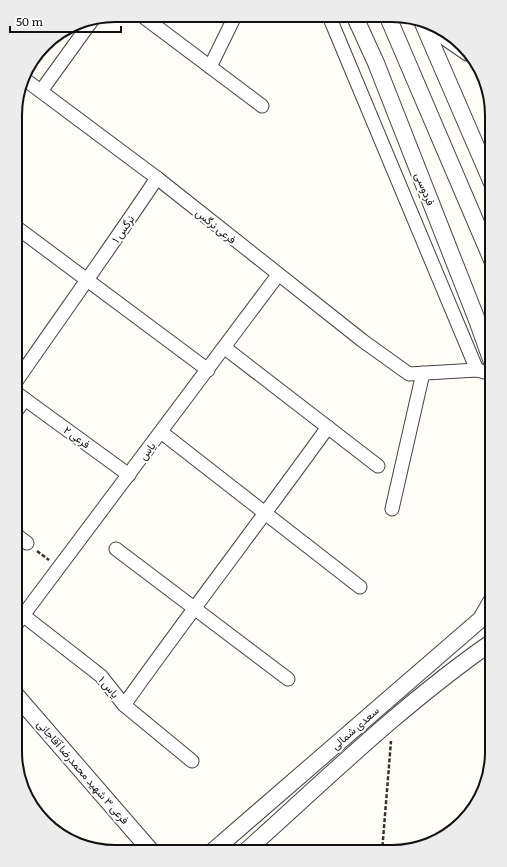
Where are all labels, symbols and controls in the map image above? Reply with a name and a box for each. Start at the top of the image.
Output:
scale bar [10,8,121,34]
text: 50 m [16,12,43,30]
street label: فردوسی [412,170,440,208]
street label: فرعی نرگس [193,204,240,247]
street label: نرگس ۱ [107,211,137,245]
street label: فرعی ۲ [61,421,94,451]
street label: یاس [134,438,158,463]
street label: یاس ۱ [96,672,124,701]
street label: سعدی شمالی [327,702,382,753]
street label: فرعی ۳ شهید محمدرضا آقاجانی [34,716,133,827]

